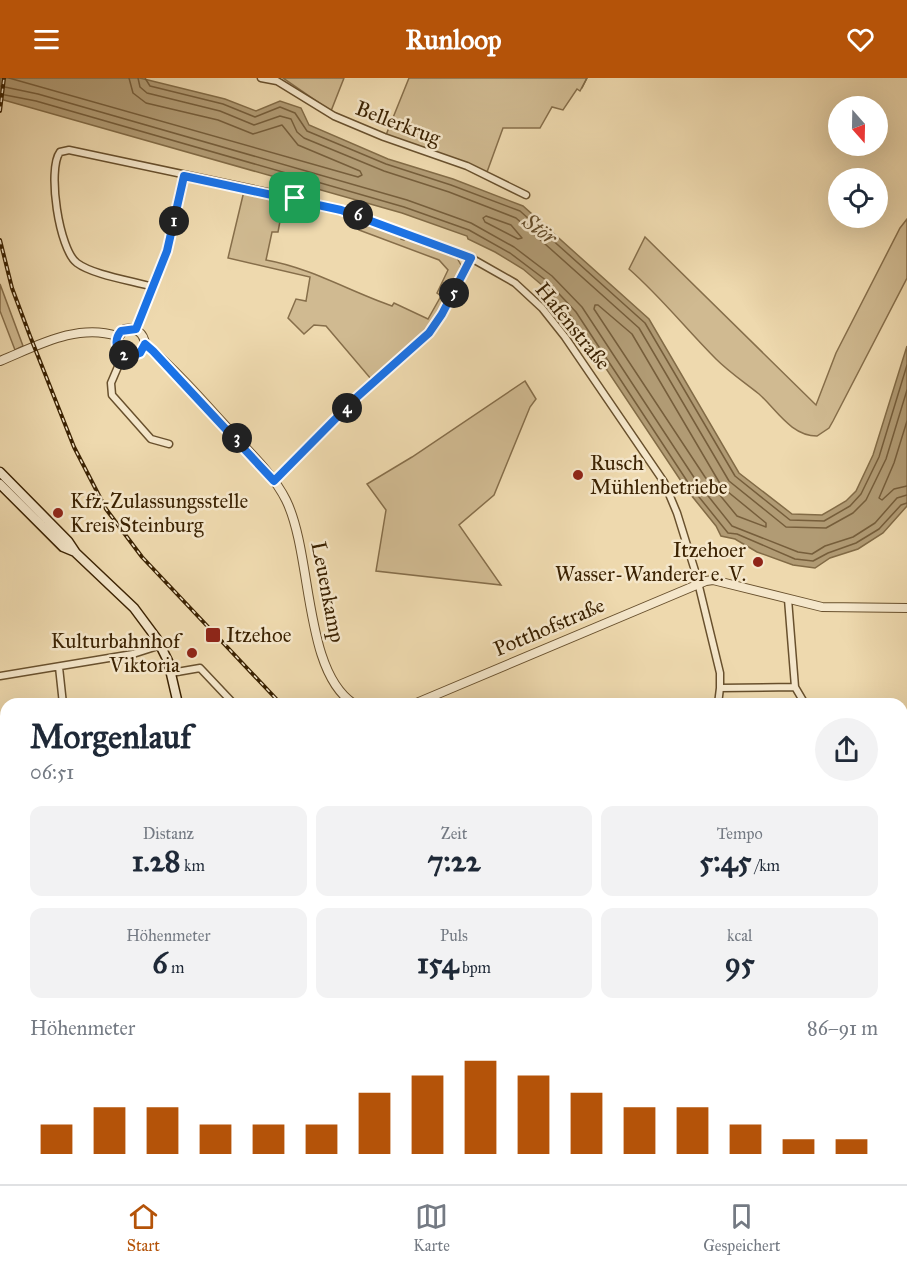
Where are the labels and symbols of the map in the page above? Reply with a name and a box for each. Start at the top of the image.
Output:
street label: Bellerkrug [352,95,444,151]
north arrow [828,96,888,156]
pin [269,172,320,223]
pin: 6 [343,200,373,230]
pin: 1 [159,206,189,236]
water label: Stör [517,207,564,252]
street label: Hafenstraße [530,277,616,375]
pin: 5 [439,278,469,308]
pin: 2 [109,340,139,370]
pin: 4 [332,393,362,423]
pin: 3 [222,423,252,453]
place label: Rusch Mühlenbetriebe [590,450,728,500]
marker: Rusch Mühlenbetriebe [571,468,585,482]
place label: Kfz-Zulassungsstelle Kreis Steinburg [70,488,249,538]
marker: Kfz-Zulassungsstelle Kreis Steinburg [51,506,65,520]
place label: Itzehoer Wasser-Wanderer e. V. [555,537,746,587]
street label: Leuenkamp [305,539,351,645]
marker: Itzehoer Wasser-Wanderer e. V. [751,555,765,569]
street label: Potthofstraße [490,592,609,662]
place label: Itzehoe [226,622,292,648]
marker: Itzehoe [204,626,222,644]
place label: Kulturbahnhof Viktoria [51,628,183,678]
marker: Kulturbahnhof Viktoria [185,646,199,660]

